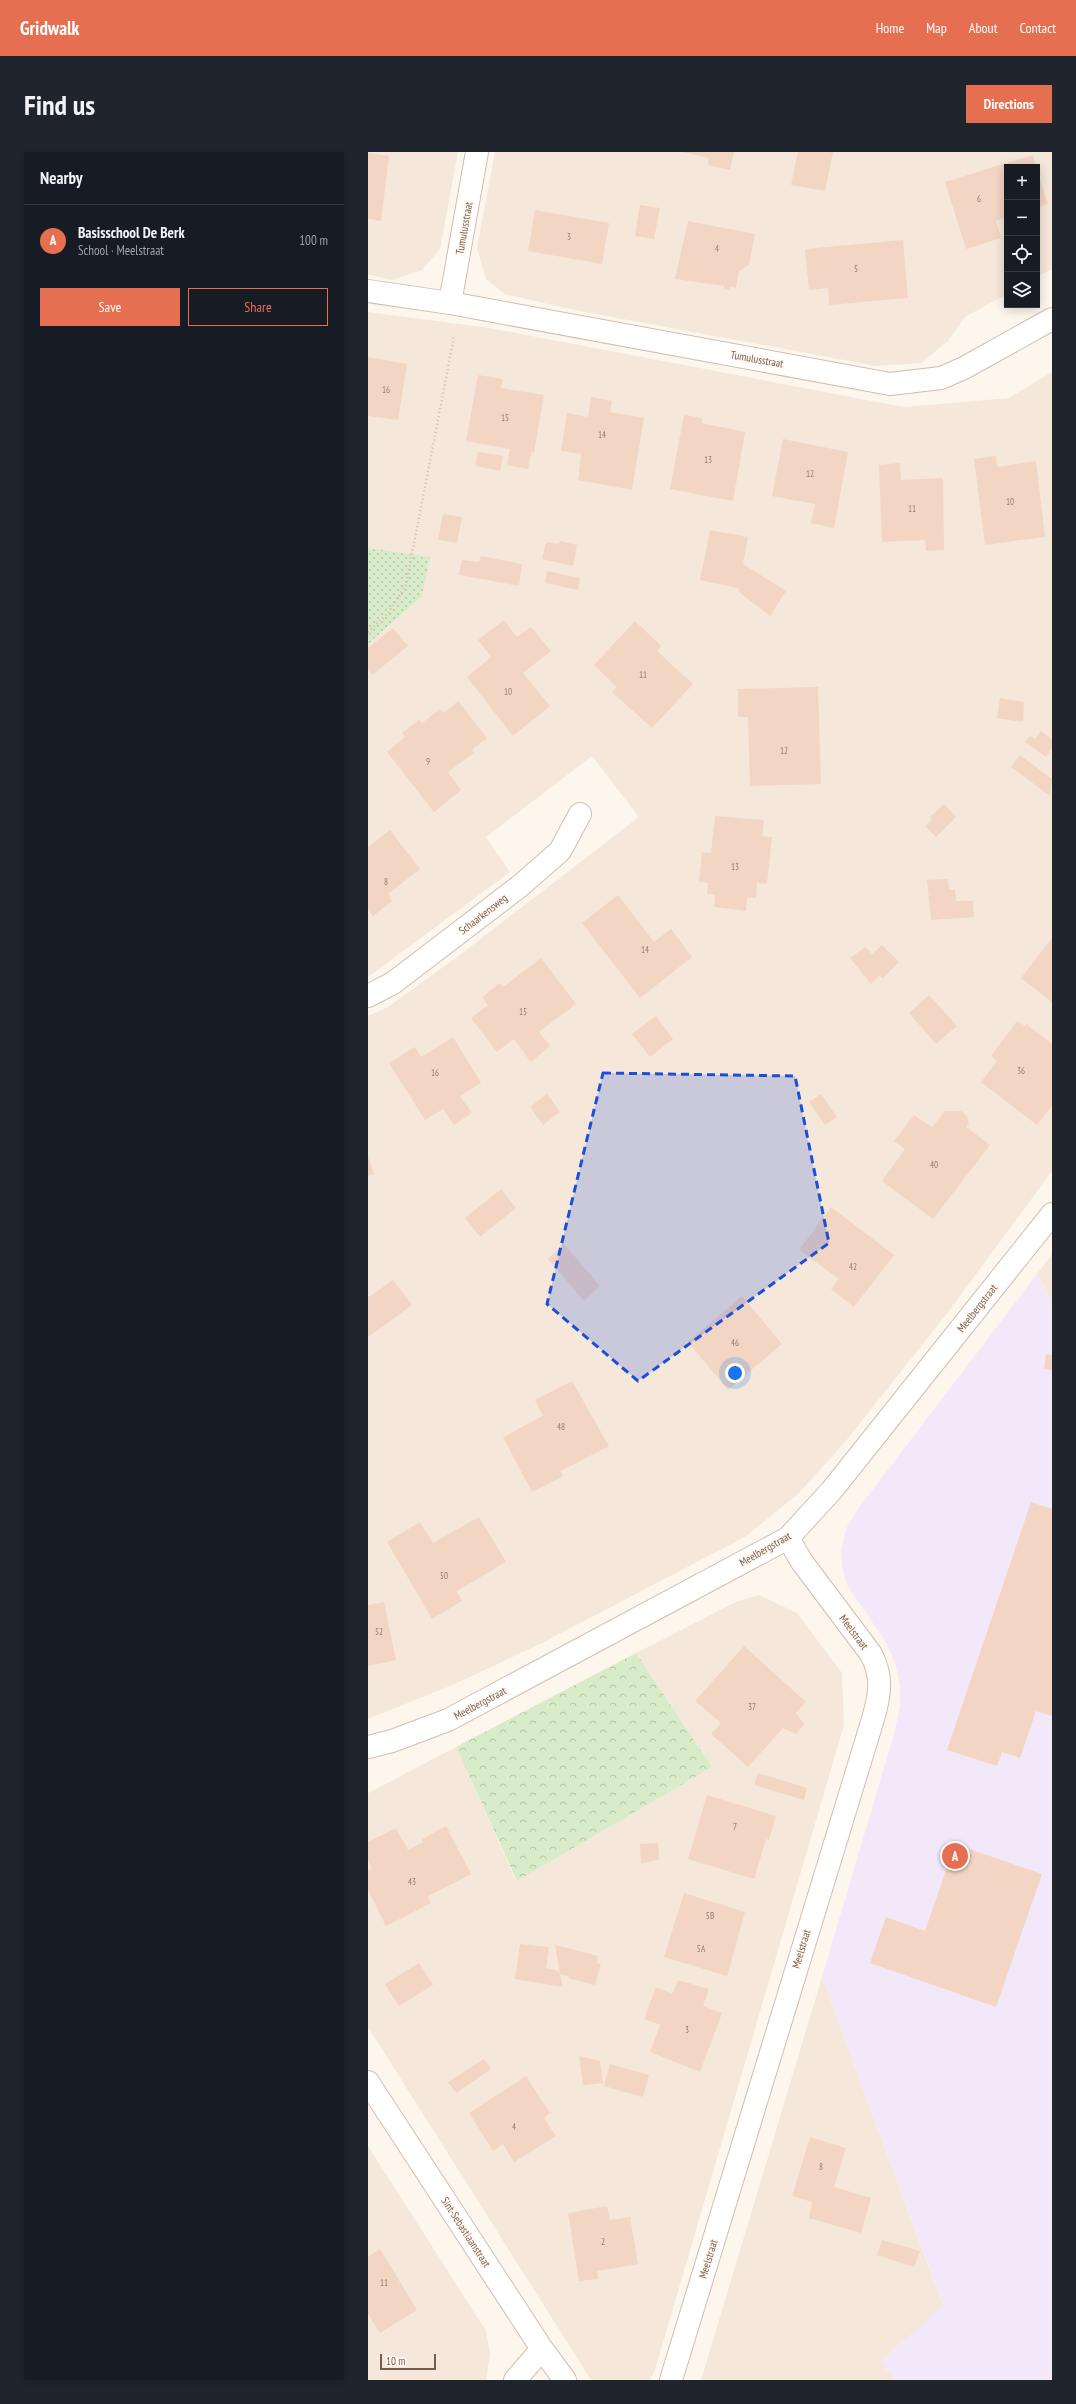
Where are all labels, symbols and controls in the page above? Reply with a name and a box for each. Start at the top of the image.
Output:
text: Gridwalk [20,16,79,40]
text: Home [876,19,904,37]
text: Map [926,19,947,37]
text: About [969,19,998,37]
text: Contact [1020,19,1056,37]
button: Directions [966,85,1052,123]
text: Find us [24,86,95,123]
map controls [1004,164,1040,308]
button: + [1004,164,1040,200]
text: Nearby [40,167,83,189]
house number: 6 [977,193,981,204]
button: − [1004,200,1040,236]
street label: Tumulusstraat [452,201,476,255]
text: Basisschool De Berk [78,223,185,242]
house number: 3 [567,231,571,242]
text: A [50,232,56,249]
text: 100 m [299,232,328,249]
button: locate [1004,236,1040,272]
text: School · Meelstraat [78,242,164,259]
house number: 4 [715,243,719,254]
house number: 5 [854,263,858,274]
button: layers [1004,272,1040,308]
button: Save [40,288,180,326]
button: Share [188,288,328,326]
street label: Tumulusstraat [730,347,784,371]
house number: 16 [382,384,390,395]
house number: 15 [501,412,509,423]
house number: 14 [598,429,606,440]
house number: 13 [704,454,712,465]
house number: 12 [806,468,814,479]
house number: 10 [1006,496,1014,507]
house number: 11 [908,503,916,514]
house number: 11 [639,669,647,680]
house number: 10 [504,686,512,697]
house number: 12 [780,745,788,756]
house number: 9 [426,756,430,767]
house number: 13 [731,861,739,872]
house number: 8 [384,876,388,887]
street label: Schaarkensweg [456,890,510,937]
house number: 14 [641,944,649,955]
house number: 15 [519,1006,527,1017]
house number: 36 [1017,1065,1025,1076]
house number: 16 [431,1067,439,1078]
house number: 40 [930,1159,938,1170]
house number: 42 [849,1261,857,1272]
street label: Meelbergstraat [954,1281,1000,1335]
house number: 46 [731,1337,739,1348]
your location [725,1363,745,1383]
house number: 48 [557,1421,565,1432]
street label: Meelbergstraat [737,1529,793,1569]
house number: 50 [440,1570,448,1581]
street label: Meelstraat [836,1612,872,1652]
house number: 52 [375,1626,383,1637]
street label: Meelbergstraat [451,1683,509,1723]
house number: 37 [748,1701,756,1712]
house number: 7 [733,1821,737,1832]
pin: A [942,1841,968,1871]
house number: 43 [408,1876,416,1887]
house number: 5B [706,1910,714,1921]
street label: Meelstraat [788,1928,814,1970]
house number: 5A [697,1943,706,1954]
house number: 3 [685,2024,689,2035]
house number: 4 [512,2121,516,2132]
house number: 8 [819,2161,823,2172]
street label: Sint-Sebastiaanstraat [438,2194,494,2270]
house number: 2 [601,2236,605,2247]
street label: Meelstraat [695,2238,721,2280]
house number: 11 [380,2277,388,2288]
scale bar [380,2352,436,2371]
text: 10 m [386,2354,405,2368]

